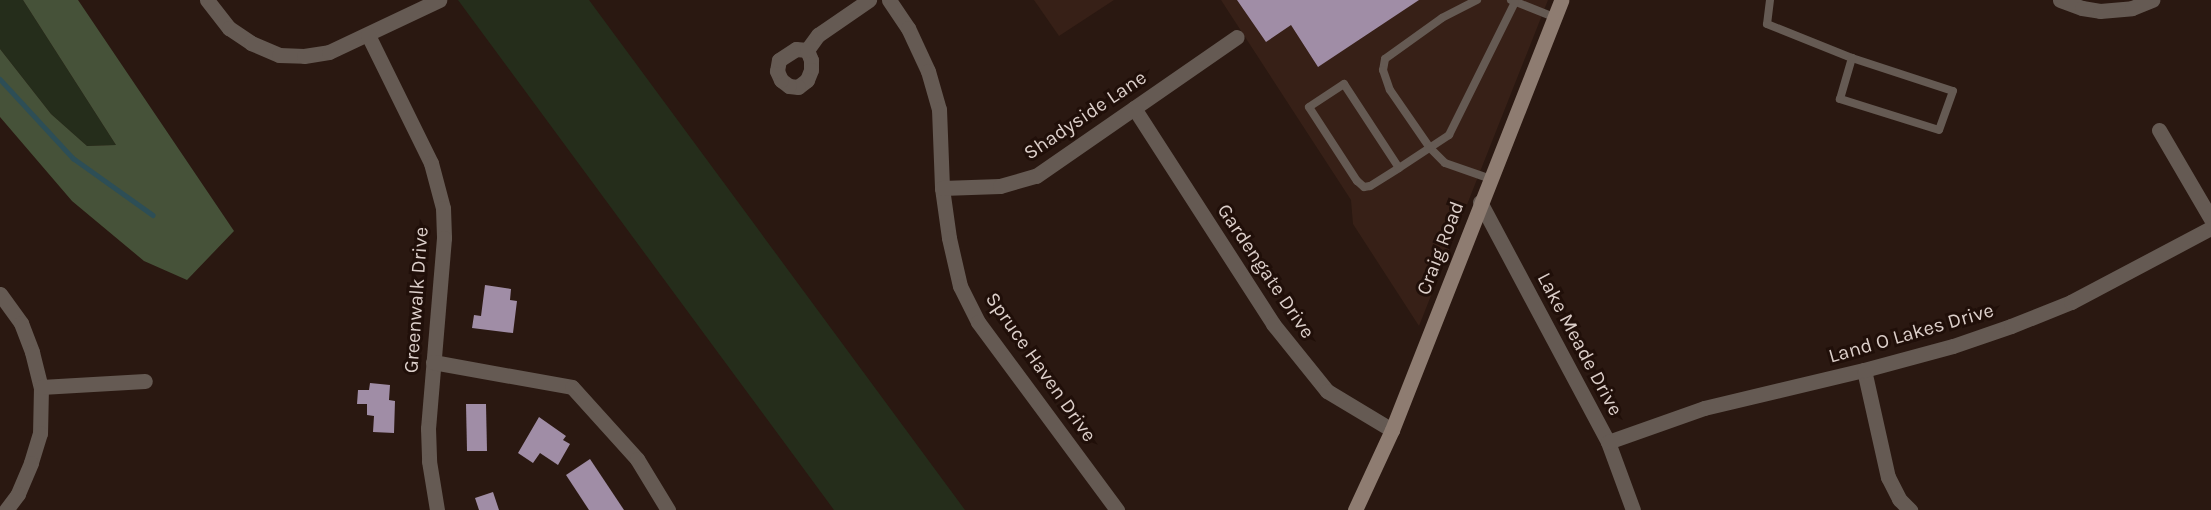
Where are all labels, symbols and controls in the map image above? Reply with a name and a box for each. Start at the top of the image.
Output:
street label: Shadyside Lane [1019,65,1151,165]
street label: Craig Road [1411,198,1469,298]
street label: Gardengate Drive [1212,199,1320,343]
street label: Greenwalk Drive [399,226,433,374]
street label: Lake Meade Drive [1532,268,1628,420]
street label: Spruce Haven Drive [980,288,1102,446]
street label: Land O Lakes Drive [1826,298,1996,368]

